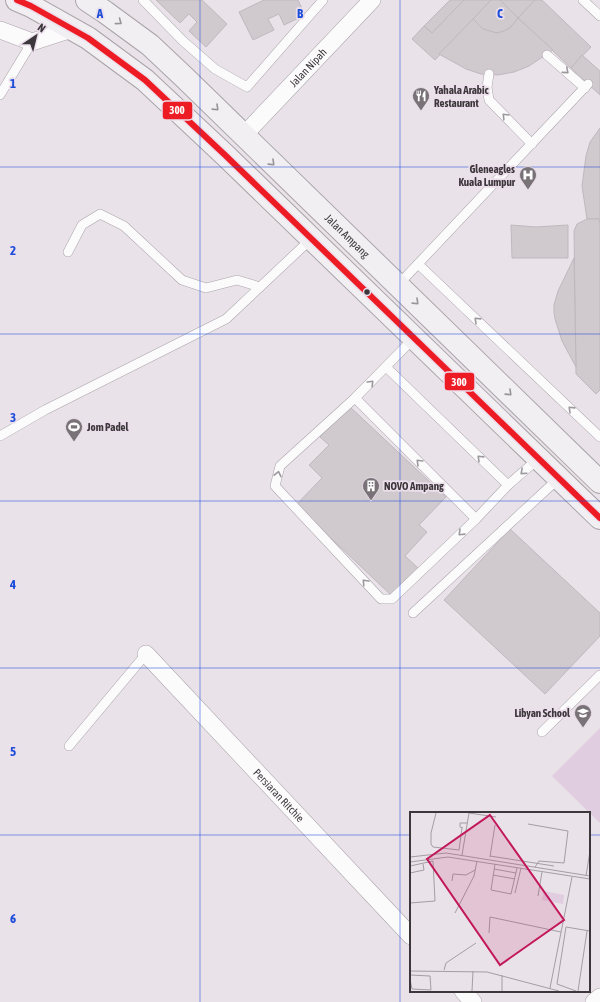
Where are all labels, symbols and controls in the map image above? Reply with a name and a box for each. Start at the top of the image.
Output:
text: A [96,6,104,21]
text: B [297,6,304,21]
text: C [497,6,503,21]
north arrow [16,16,56,56]
one-way arrow [114,17,121,24]
text: N [36,21,48,35]
street label: Jalan Nipah [287,46,329,89]
one-way arrow [561,67,568,74]
text: 1 [10,76,16,91]
place label: Yahala Arabic Restaurant [433,84,490,109]
restaurant icon: Yahala Arabic Restaurant [411,86,431,111]
line badge: 300 [162,101,193,120]
one-way arrow [211,103,219,111]
text: 300 [169,104,185,116]
one-way arrow [502,113,509,121]
one-way arrow [267,158,275,165]
place label: Gleneagles Kuala Lumpur [458,163,516,188]
hospital icon: Gleneagles Kuala Lumpur [518,165,538,190]
street label: Jalan Ampang [323,212,372,260]
text: 2 [10,243,16,258]
unlabelled marker [362,287,372,297]
one-way arrow [411,297,419,305]
one-way arrow [474,317,482,325]
line badge: 300 [444,372,475,391]
text: 300 [451,376,467,388]
one-way arrow [366,380,374,388]
one-way arrow [504,388,512,396]
one-way arrow [568,407,576,414]
text: 3 [10,410,16,425]
sports icon: Jom Padel [64,417,84,442]
place label: Jom Padel [86,421,130,433]
one-way arrow [477,455,485,463]
one-way arrow [416,459,424,467]
one-way arrow [521,467,528,474]
one-way arrow [273,471,281,477]
building icon: NOVO Ampang [361,476,381,501]
place label: NOVO Ampang [384,480,444,492]
one-way arrow [458,528,466,536]
text: 4 [9,577,16,592]
one-way arrow [363,579,370,587]
school or university icon: Libyan School [573,703,593,728]
place label: Libyan School [514,707,571,719]
text: 5 [10,744,16,759]
street label: Persiaran Ritchie [251,766,307,824]
inset map [410,812,590,992]
text: 6 [10,911,16,926]

